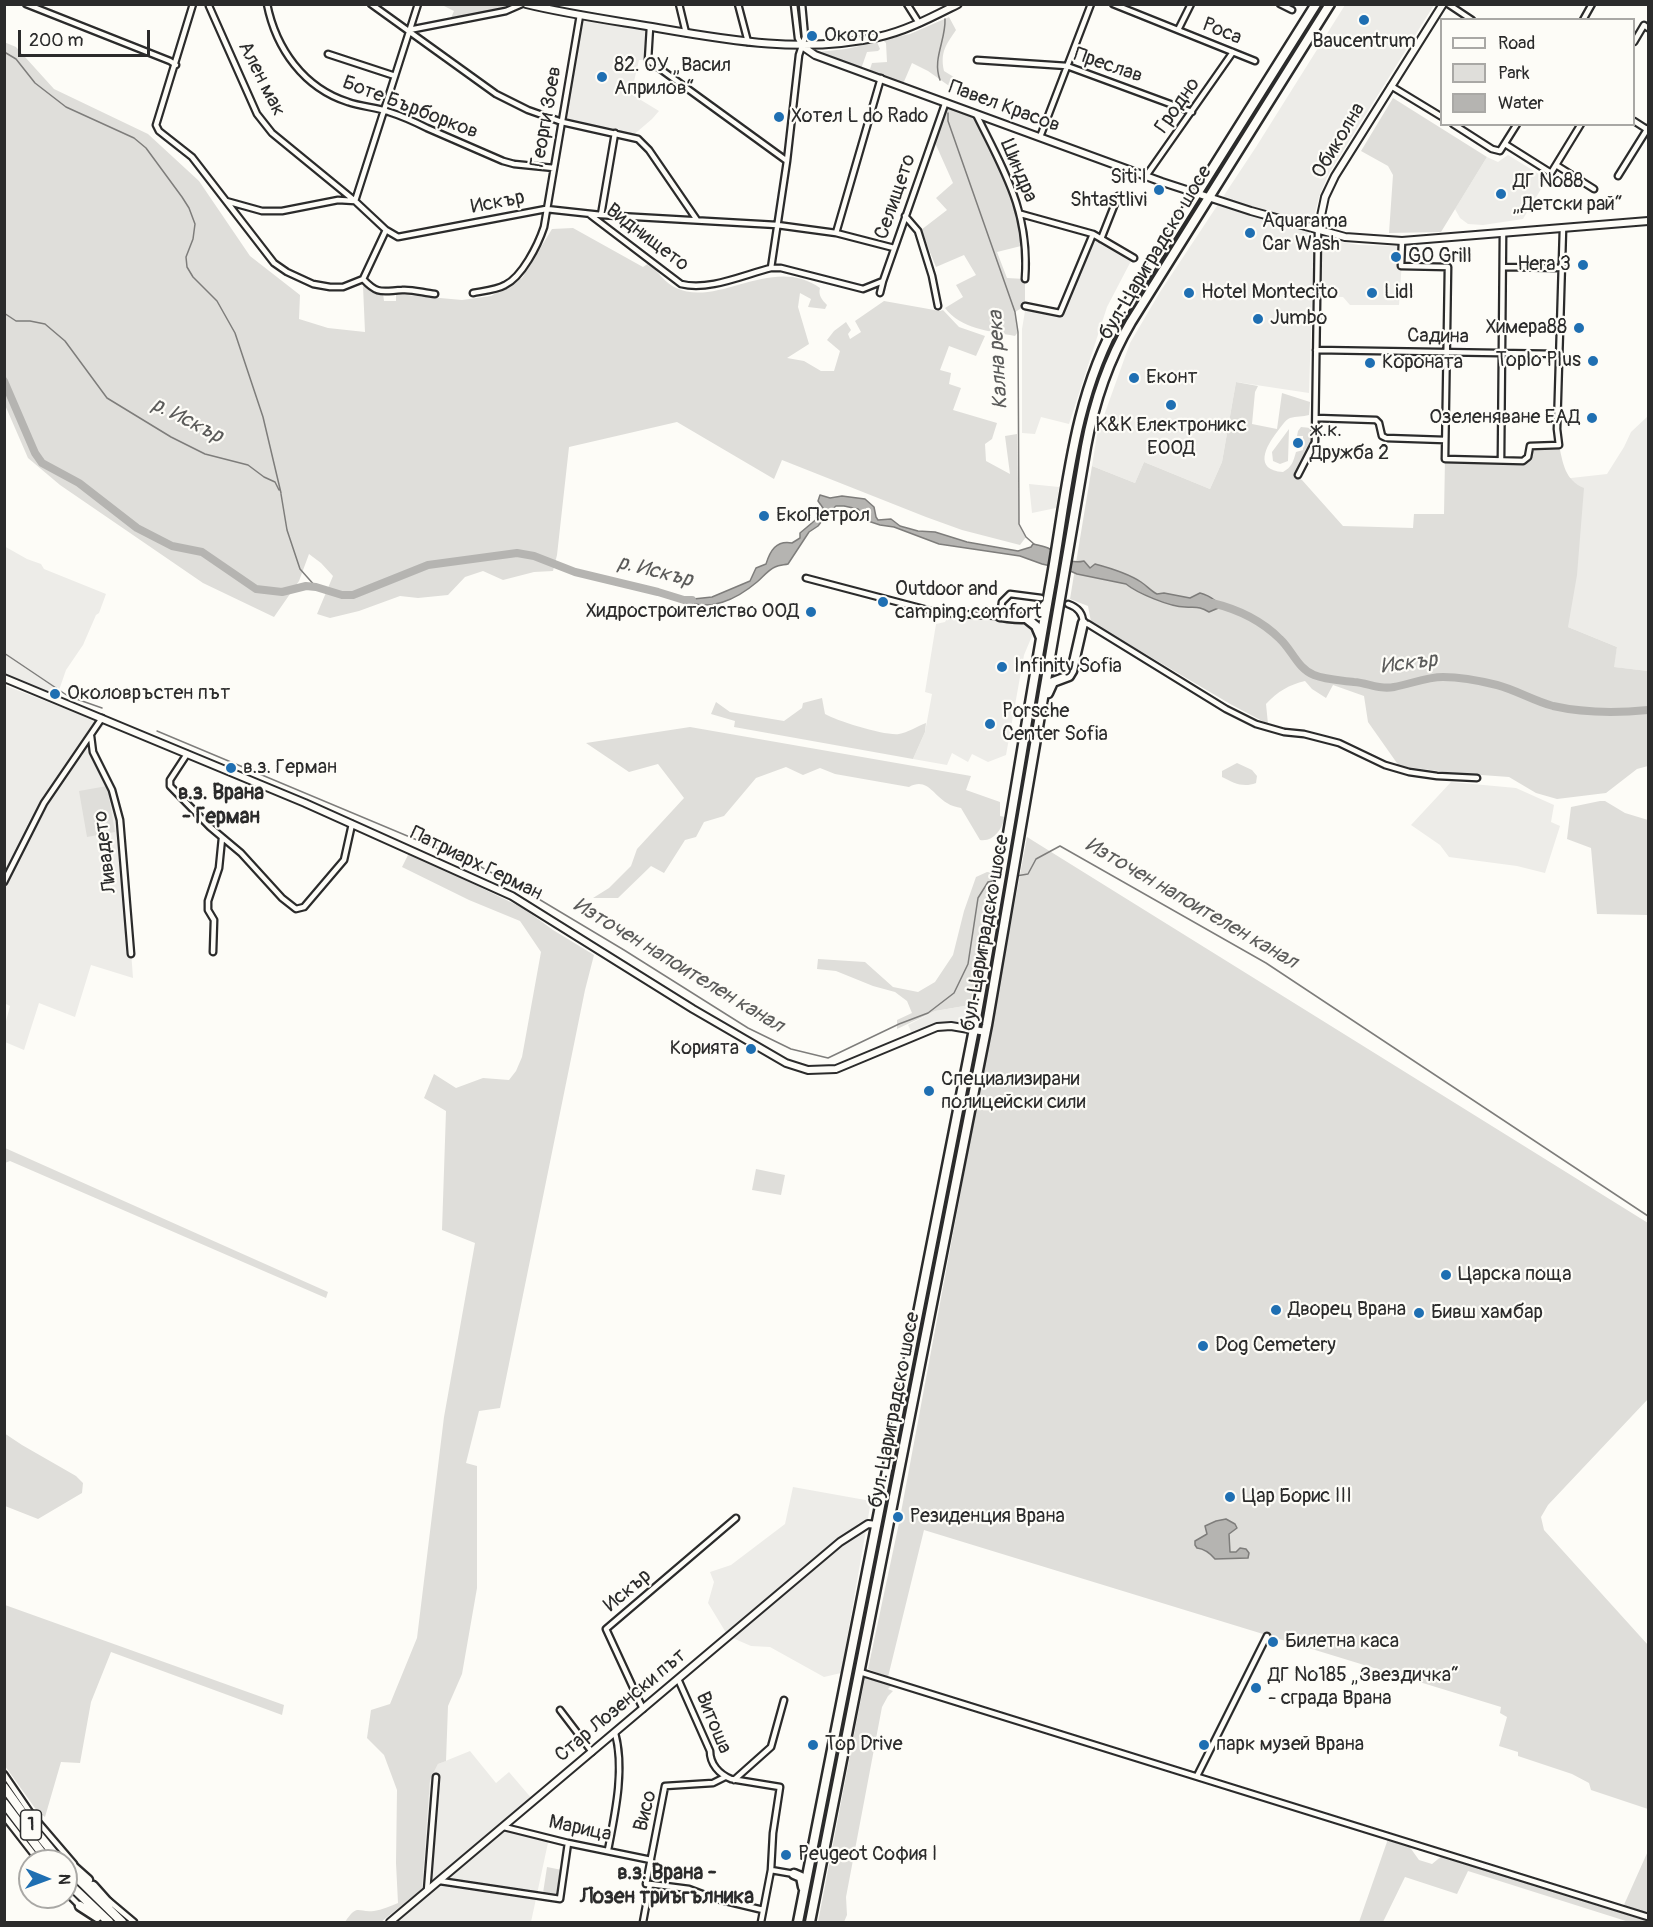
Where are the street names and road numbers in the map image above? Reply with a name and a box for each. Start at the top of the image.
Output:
street label: Роса [1199,13,1245,51]
street label: Ален мак [232,38,290,120]
street label: Преслав [1070,43,1146,89]
street label: Георги Зоев [526,65,568,169]
street label: Боте Бърборков [339,71,481,145]
street label: Гродно [1150,74,1206,138]
street label: Павел Красов [945,76,1063,138]
street label: Обиколна [1307,99,1371,183]
street label: Шиндра [994,136,1042,206]
street label: Селището [870,151,922,243]
street label: бул. Цариградско шосе [1094,161,1218,345]
street label: Искър [469,186,527,220]
street label: Виднището [601,199,693,277]
street label: Садина [1407,324,1469,350]
street label: Ливадето [89,810,123,894]
street label: Патриарх Герман [406,822,546,906]
street label: бул. Цариградско шосе [957,833,1015,1033]
street label: бул. Цариградско шосе [864,1310,926,1510]
street label: Искър [599,1564,657,1618]
street label: Стар Лозенски път [550,1644,692,1768]
street label: Витоша [690,1689,736,1757]
street label: Висо [629,1788,663,1834]
road number: 1 [20,1810,42,1840]
street label: Марица [546,1811,614,1847]

